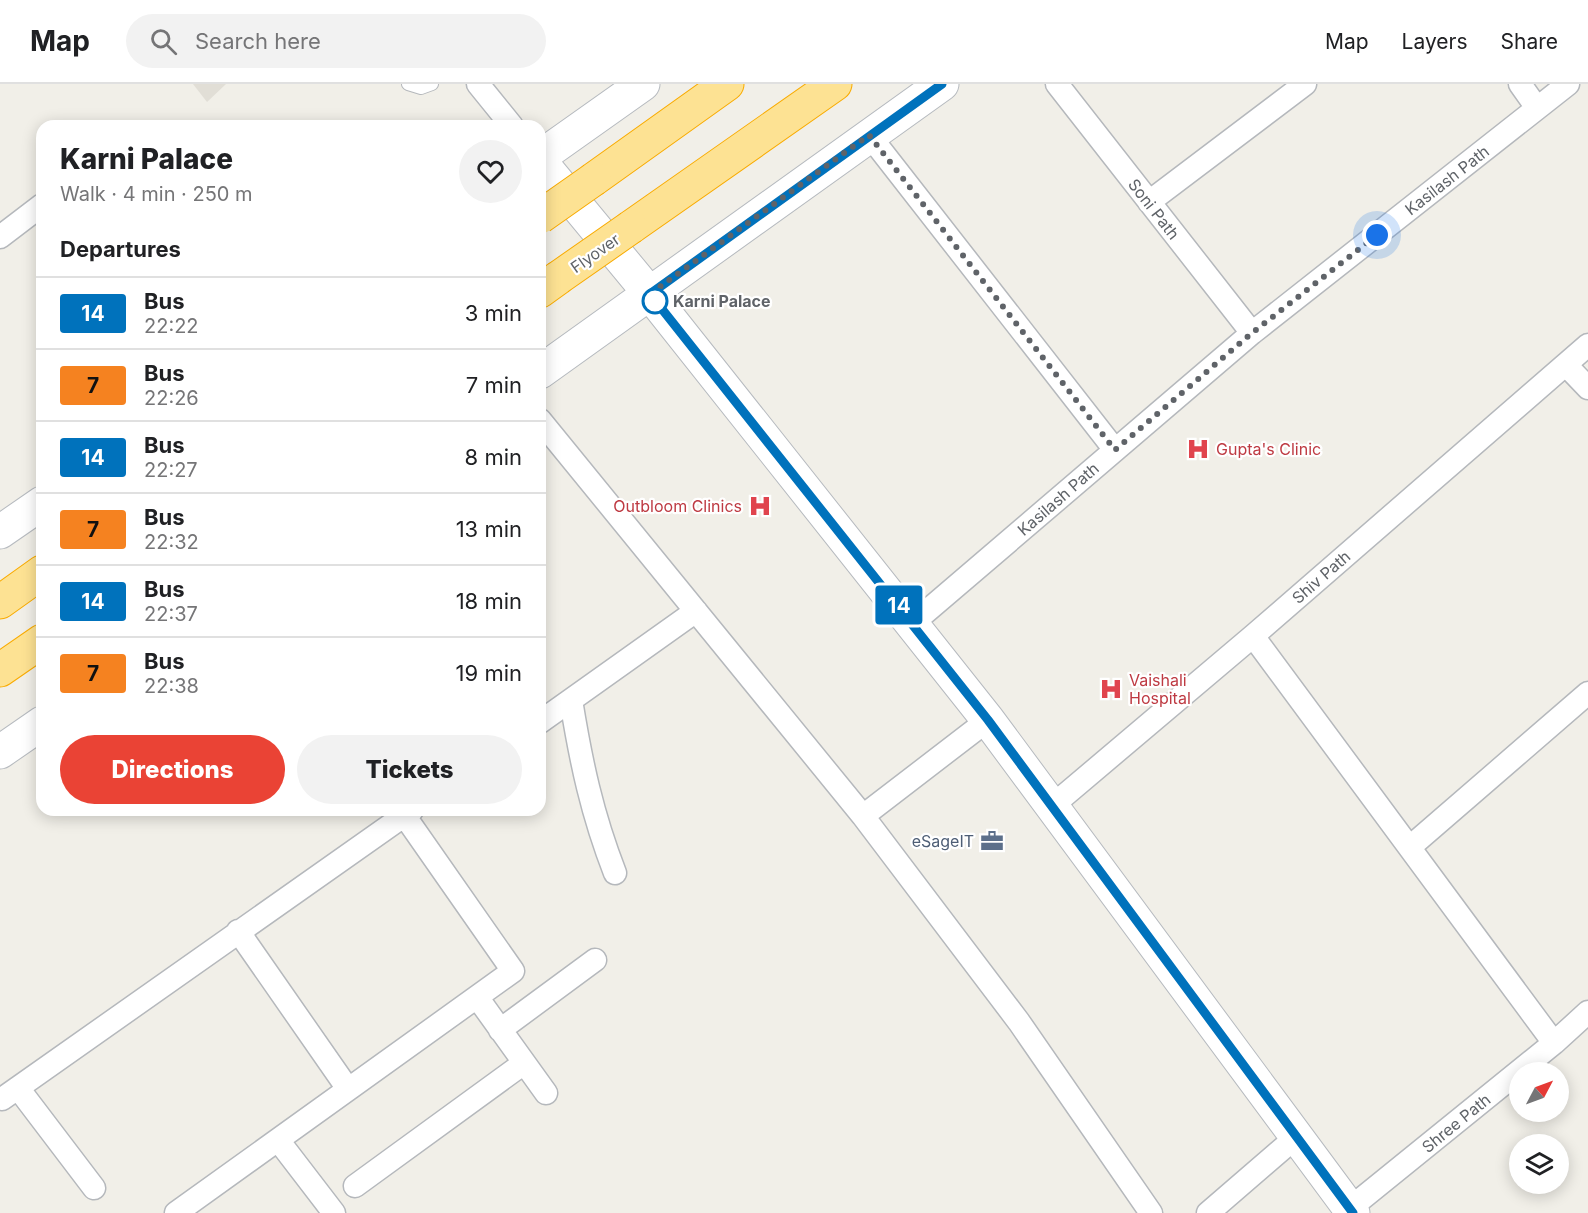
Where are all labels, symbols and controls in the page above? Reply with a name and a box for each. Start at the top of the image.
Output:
search box [126,14,546,68]
text: Map [30,24,90,58]
icon: search [147,25,180,58]
text: Search here [195,28,321,54]
text: Map [1325,29,1369,54]
text: Layers [1402,29,1468,54]
text: Share [1501,29,1558,54]
button: heart [459,140,522,203]
street label: Kasilash Path [1401,141,1493,219]
text: Karni Palace [60,142,233,176]
street label: Soni Path [1124,175,1184,243]
text: Walk · 4 min · 250 m [60,182,253,206]
your location [1362,220,1392,250]
street label: Flyover [567,229,623,277]
text: Departures [60,236,181,262]
text: Bus [144,288,185,314]
marker: Karni Palace [642,288,668,314]
place label: Karni Palace [673,291,771,311]
text: 3 min [465,300,522,326]
text: 14 [81,301,105,326]
text: 22:22 [144,314,199,338]
text: Bus [144,360,185,386]
text: 7 min [466,372,522,398]
text: 7 [87,373,99,398]
text: 22:26 [144,386,199,410]
text: Bus [144,432,185,458]
hospital icon: Gupta's Clinic [1185,436,1211,462]
place label: Gupta's Clinic [1216,439,1321,459]
text: 8 min [465,444,522,470]
text: 14 [81,445,105,470]
text: 22:27 [144,458,198,482]
street label: Kasilash Path [1013,458,1103,540]
hospital icon: Outbloom Clinics [747,493,773,519]
place label: Outbloom Clinics [613,496,742,516]
text: Bus [144,504,185,530]
text: 13 min [456,516,522,542]
text: 7 [87,517,99,542]
text: 22:32 [144,530,199,554]
street label: Shiv Path [1288,546,1354,608]
text: Bus [144,576,185,602]
line badge: 14 [872,586,926,624]
text: 18 min [456,588,522,614]
text: 14 [81,589,105,614]
text: 14 [887,593,911,618]
text: 22:37 [144,602,198,626]
text: Bus [144,648,185,674]
text: 19 min [456,660,522,686]
text: 7 [87,661,99,686]
place label: Vaishali Hospital [1129,670,1191,708]
text: 22:38 [144,674,199,698]
hospital icon: Vaishali Hospital [1098,676,1124,702]
button: Directions [60,735,285,804]
button: Tickets [297,735,522,804]
office icon: eSageIT [979,828,1005,854]
place label: eSageIT [912,831,974,851]
north arrow [1509,1062,1569,1122]
map controls [1509,1062,1569,1194]
street label: Shree Path [1418,1089,1494,1157]
button: layers [1509,1134,1569,1194]

